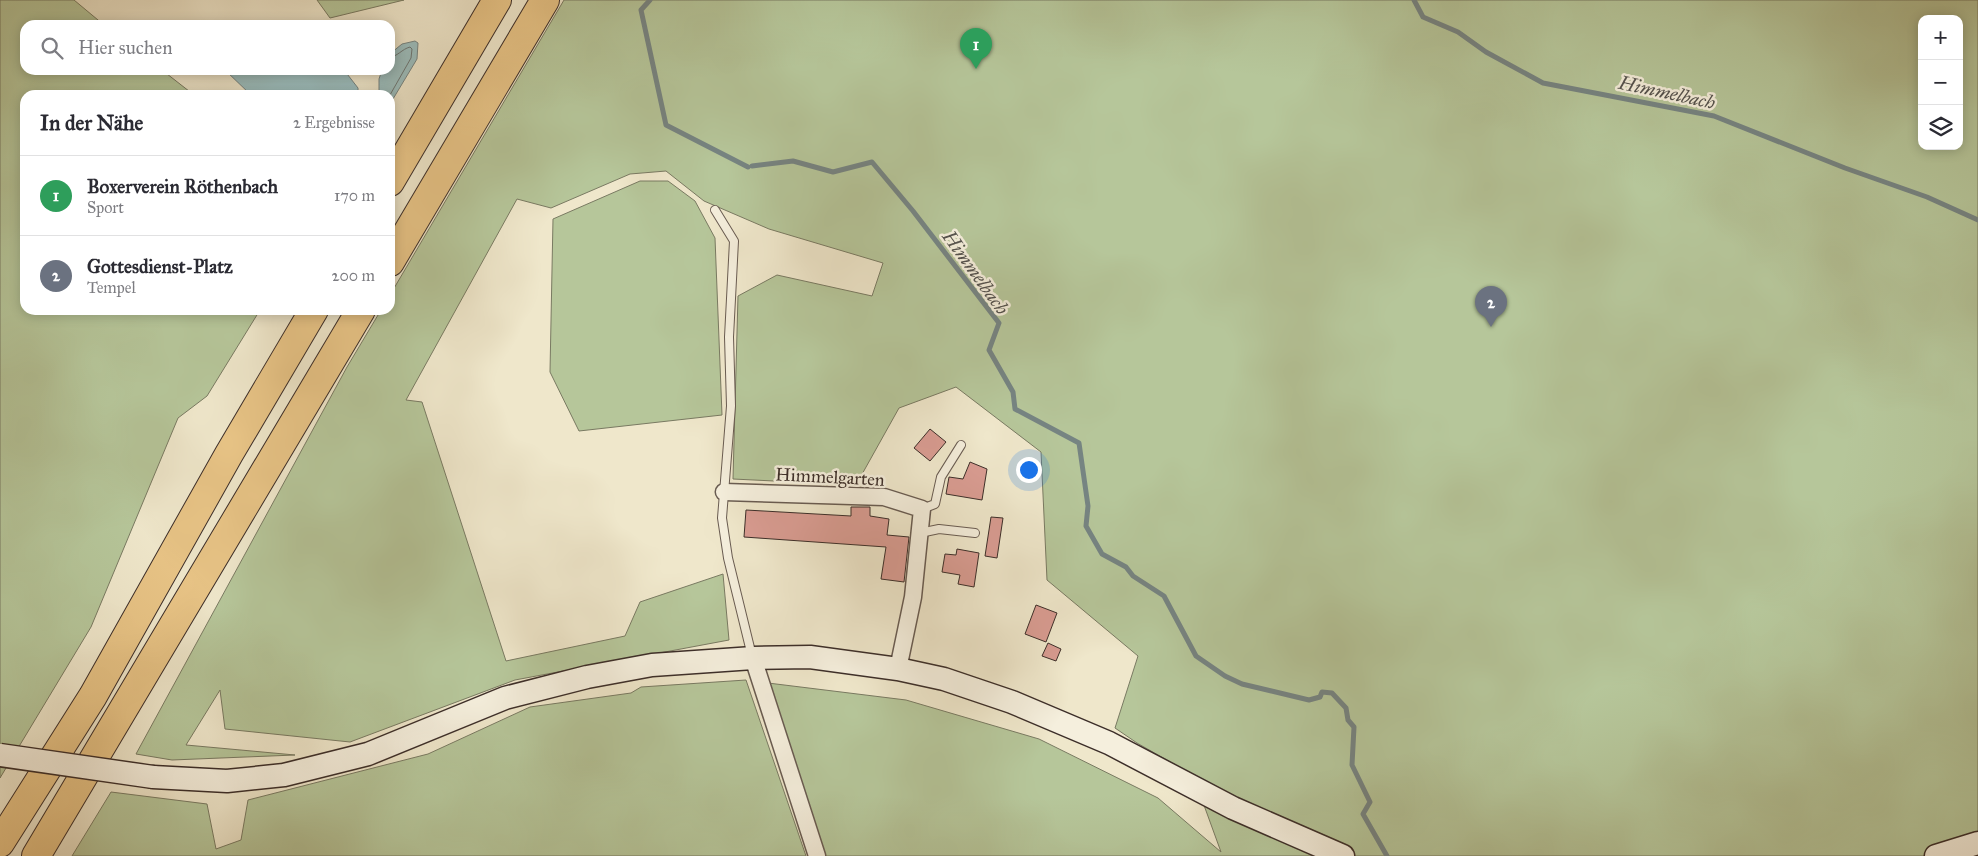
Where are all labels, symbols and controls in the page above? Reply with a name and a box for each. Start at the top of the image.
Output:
map controls [1918,15,1963,150]
button: + [1918,15,1963,60]
search box [20,20,395,75]
pin: 1 [960,28,992,69]
icon: search [38,34,66,62]
text: Hier suchen [78,36,172,59]
button: − [1918,60,1963,105]
water label: Himmelbach [1615,71,1717,114]
button: layers [1918,105,1963,150]
text: In der Nähe [40,110,143,136]
text: 2 Ergebnisse [293,113,375,132]
text: Boxerverein Röthenbach [87,175,278,198]
text: 1 [53,186,59,205]
text: 170 m [334,186,375,205]
text: Sport [87,198,124,217]
water label: Himmelbach [937,225,1014,319]
text: Gottesdienst-Platz [87,255,233,278]
text: 2 [52,266,60,285]
text: 200 m [332,266,375,285]
text: Tempel [87,278,136,297]
pin: 2 [1475,286,1507,327]
your location [1016,457,1042,483]
street label: Himmelgarten [775,463,885,492]

